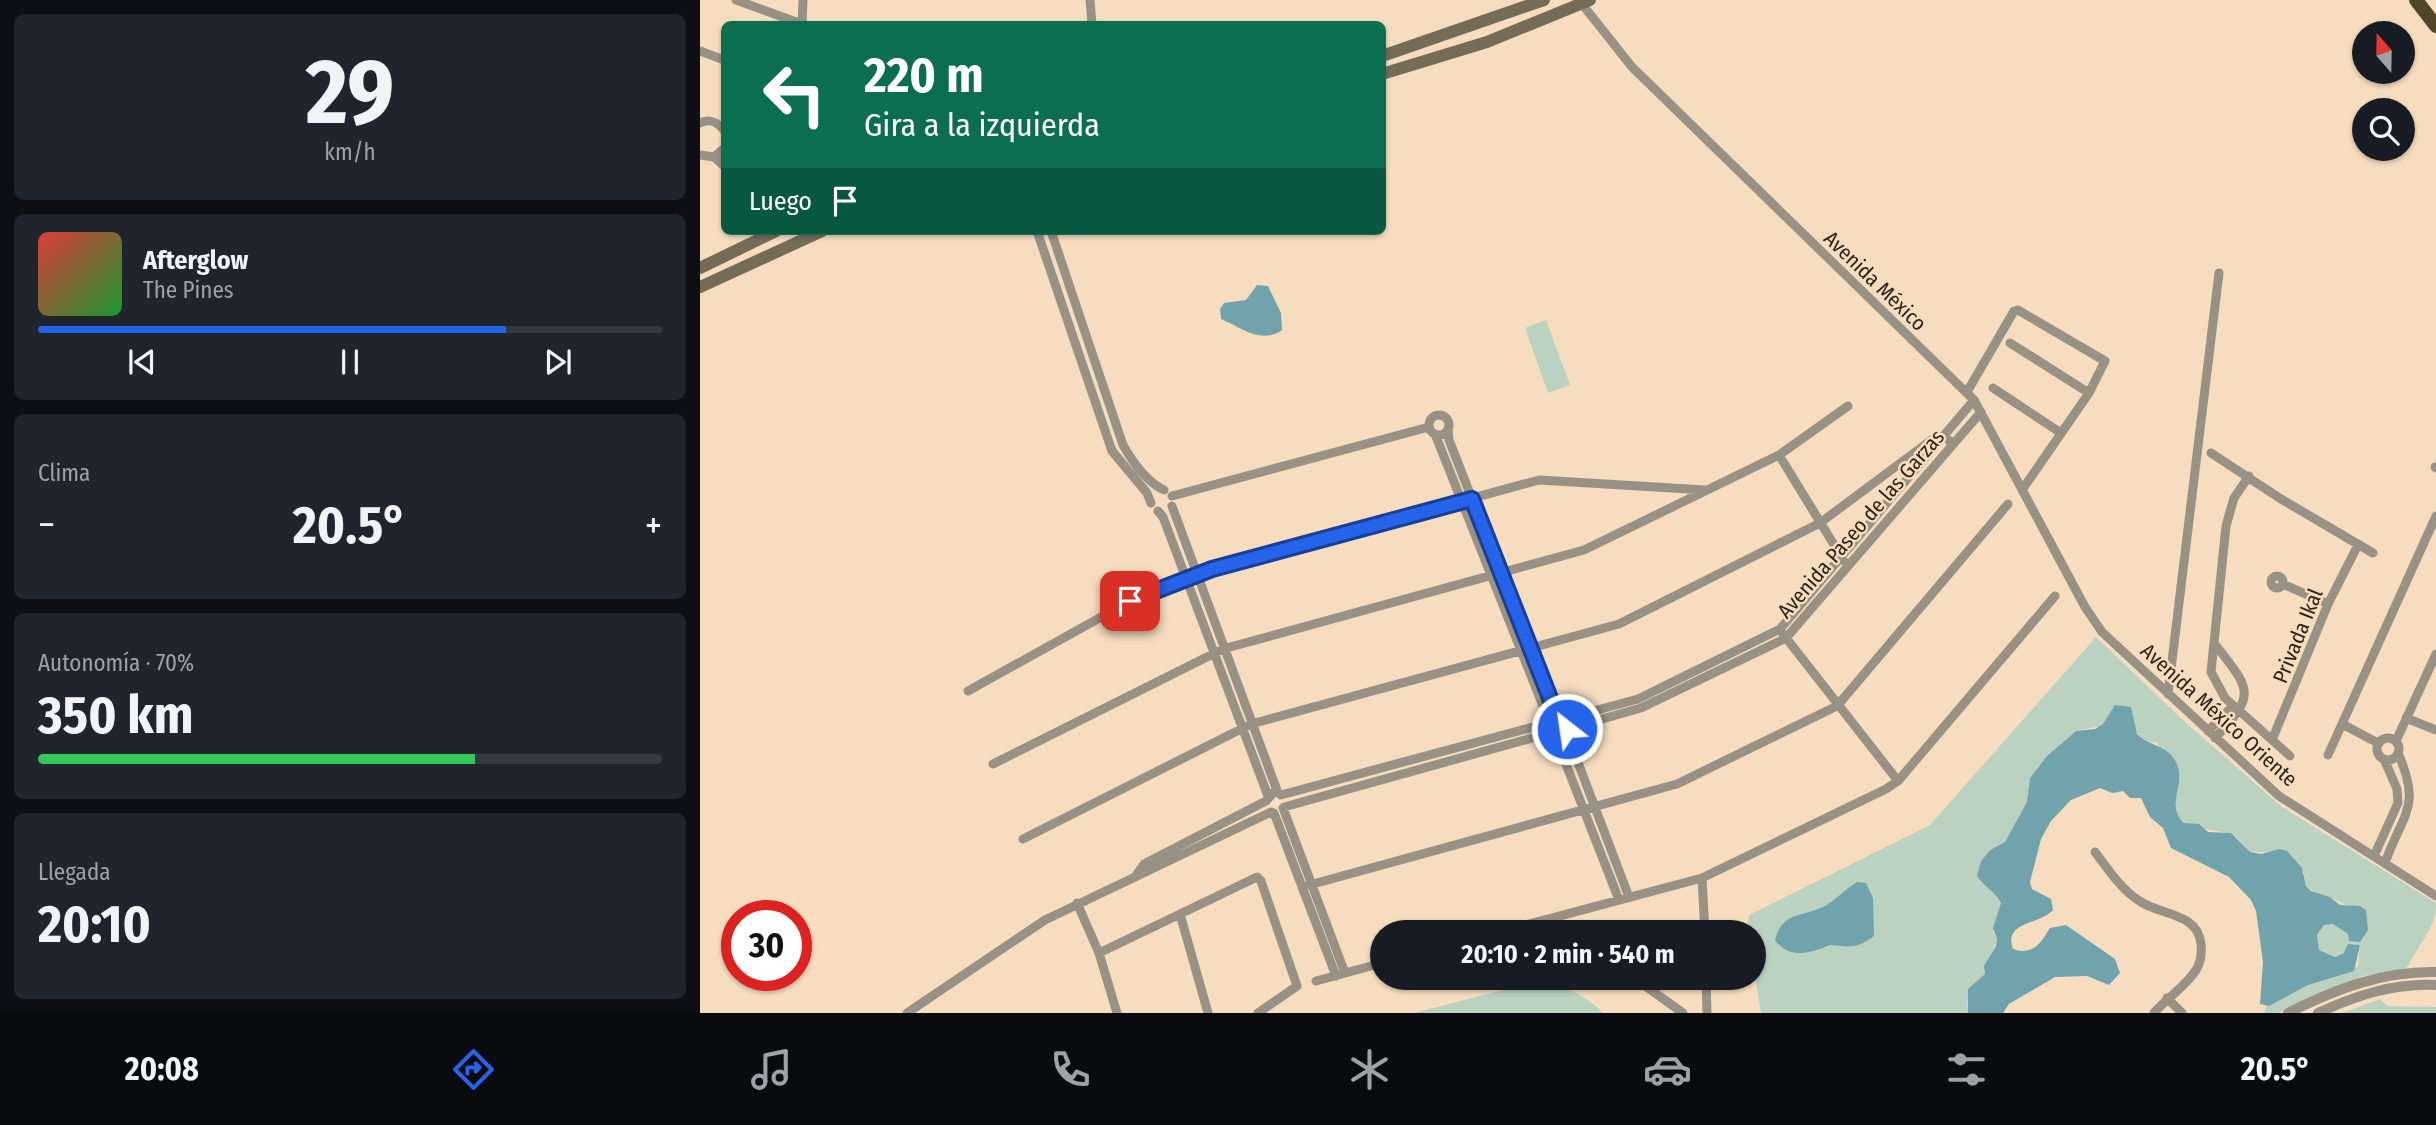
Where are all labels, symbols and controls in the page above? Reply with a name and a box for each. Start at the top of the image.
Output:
north arrow [2352,21,2415,84]
map controls [2352,21,2415,161]
text: 29 [306,38,394,147]
text: 220 m [864,46,984,105]
icon: left [749,49,840,140]
button: search [2352,98,2415,161]
text: Gira a la izquierda [864,106,1100,144]
text: km/h [324,138,376,166]
icon: arrive [826,182,864,220]
text: Luego [749,186,812,217]
street label: Avenida México [1818,226,1932,336]
text: Afterglow [143,245,248,276]
text: The Pines [143,276,234,304]
icon: previous [123,343,161,381]
icon: pause [331,343,369,381]
icon: next [539,343,577,381]
street label: Avenida Paseo de las Garzas [1772,424,1950,624]
text: Clima [38,459,90,487]
text: 20.5° [293,494,407,557]
text: − [38,502,55,548]
text: + [645,502,662,548]
pin [1100,571,1160,631]
icon: arrive [1111,582,1149,620]
street label: Privada Ikal [2267,585,2329,687]
street label: Avenida México Oriente [2135,638,2303,792]
text: Autonomía · 70% [38,649,194,677]
text: 350 km [38,684,193,747]
position arrow [1530,692,1604,766]
text: Llegada [38,858,110,886]
text: 20:10 [38,893,151,956]
speed limit sign: 30 [721,900,812,991]
text: 20:10 · 2 min · 540 m [1461,939,1675,970]
icon: directions [449,1045,498,1094]
icon: music [747,1045,796,1094]
icon: phone [1046,1045,1095,1094]
icon: climate [1345,1045,1394,1094]
icon: car [1643,1045,1692,1094]
icon: filters [1942,1045,1991,1094]
text: 20:08 [125,1050,199,1088]
text: 20.5° [2241,1050,2311,1088]

